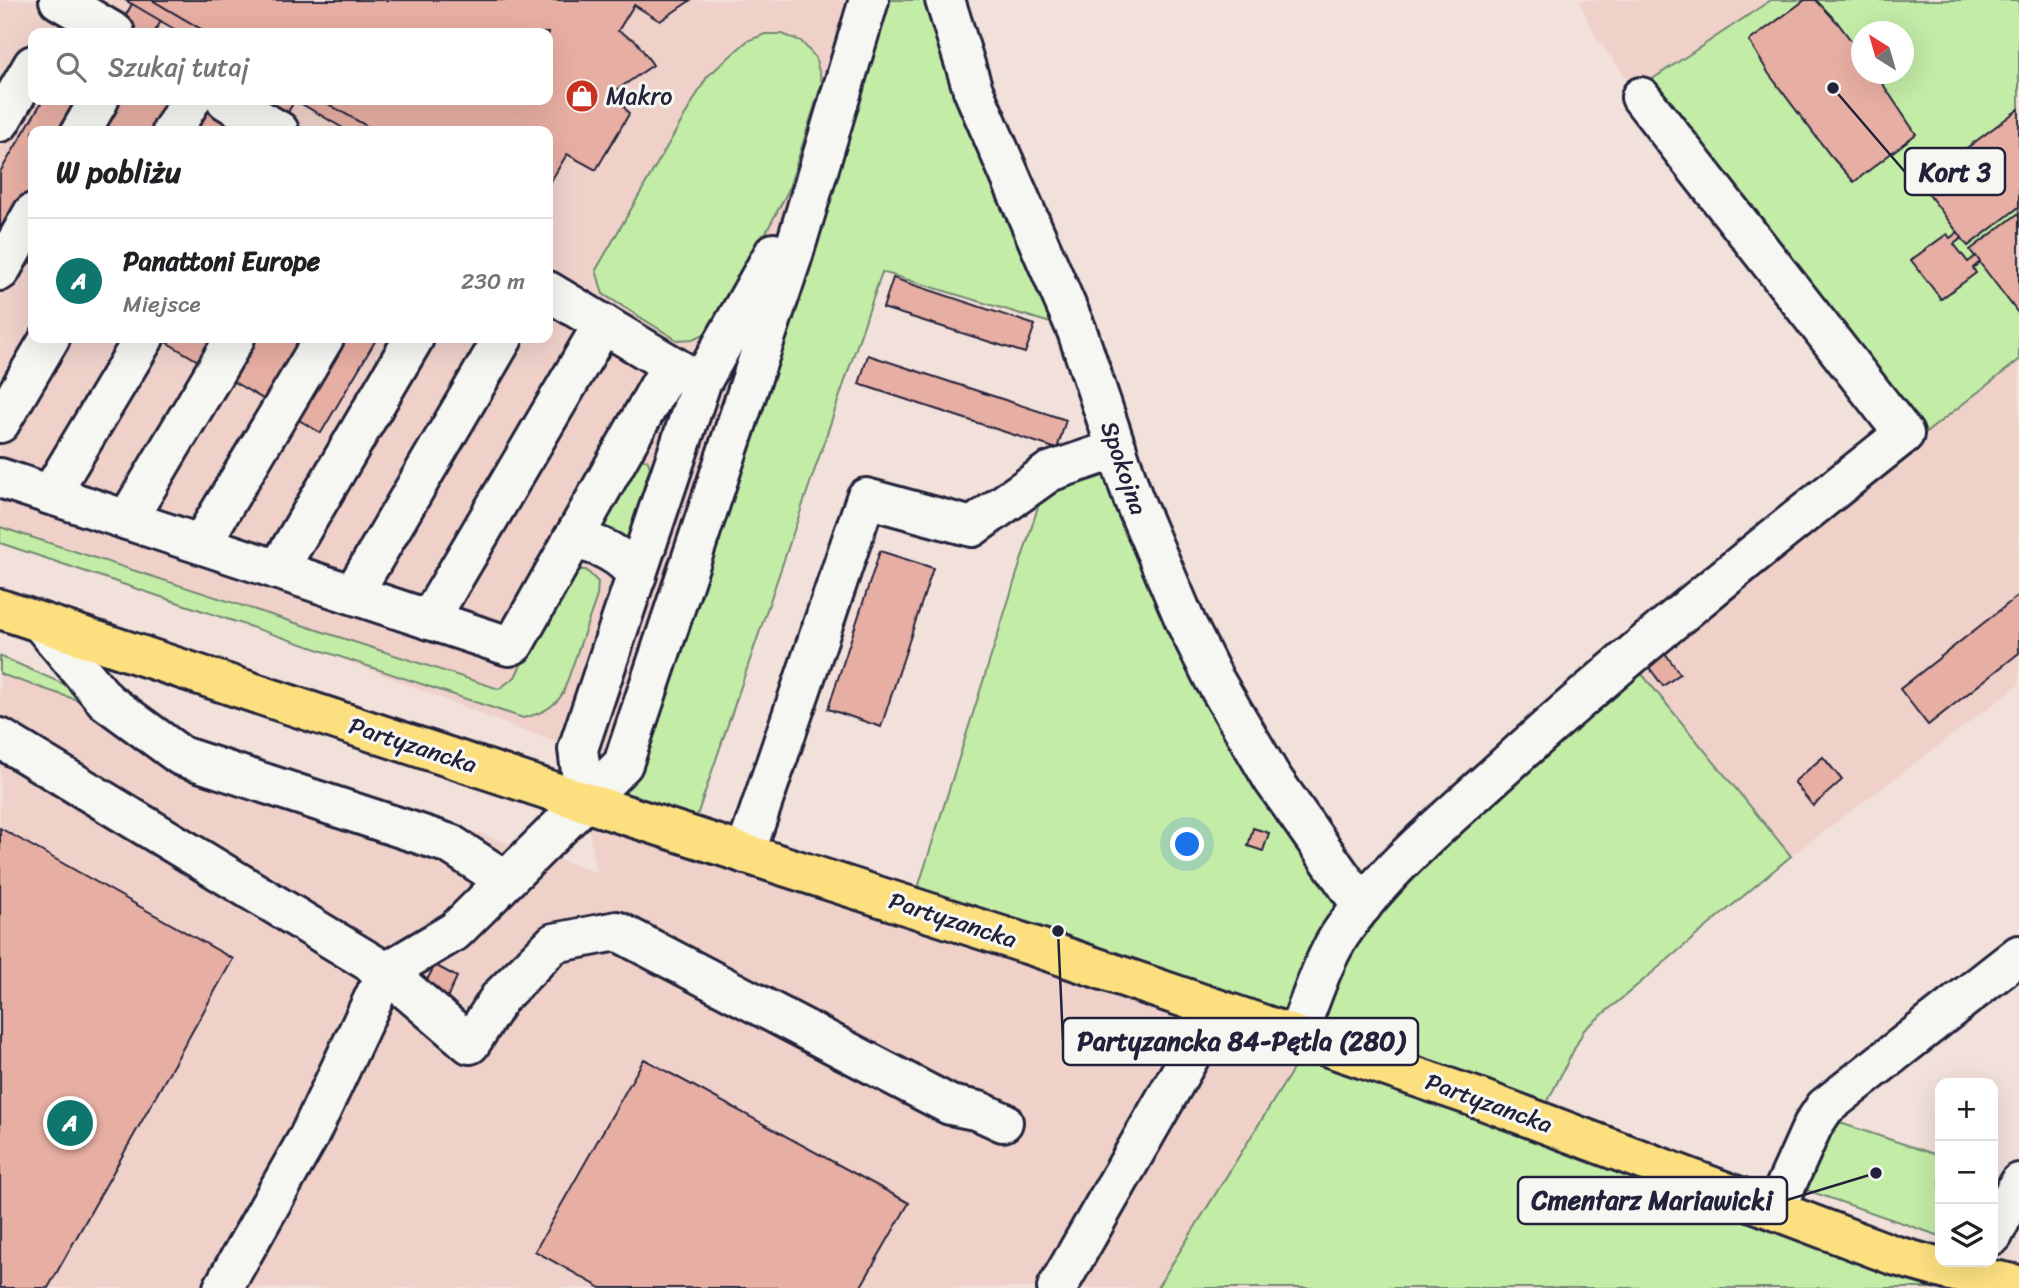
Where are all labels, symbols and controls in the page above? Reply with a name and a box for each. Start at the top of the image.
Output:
north arrow [1851,21,1914,84]
search box [28,28,553,105]
text: Szukaj tutaj [108,44,249,90]
icon: search [52,48,90,86]
place label: Makro [606,75,672,117]
shop icon: Makro [563,77,601,115]
text: W pobliżu [56,145,181,199]
callout: Kort 3 [1905,148,2005,195]
text: Kort 3 [1918,149,1992,195]
text: Panattoni Europe [123,238,320,284]
text: A [71,261,87,302]
text: 230 m [461,261,525,302]
text: Miejsce [123,284,201,325]
street label: Spokojna [1088,415,1160,521]
street label: Partyzancka [344,705,482,785]
your location [1170,827,1204,861]
street label: Partyzancka [884,880,1022,960]
callout: Partyzancka 84-Pętla (280) [1063,1018,1418,1065]
text: Partyzancka 84-Pętla (280) [1077,1018,1407,1064]
street label: Partyzancka [1420,1061,1558,1145]
map controls [1935,1078,1998,1267]
button: + [1935,1078,1998,1141]
pin: A [47,1097,93,1149]
button: − [1935,1141,1998,1204]
callout: Cmentarz Mariawicki [1518,1177,1787,1224]
text: Cmentarz Mariawicki [1530,1177,1774,1223]
button: layers [1935,1204,1998,1267]

